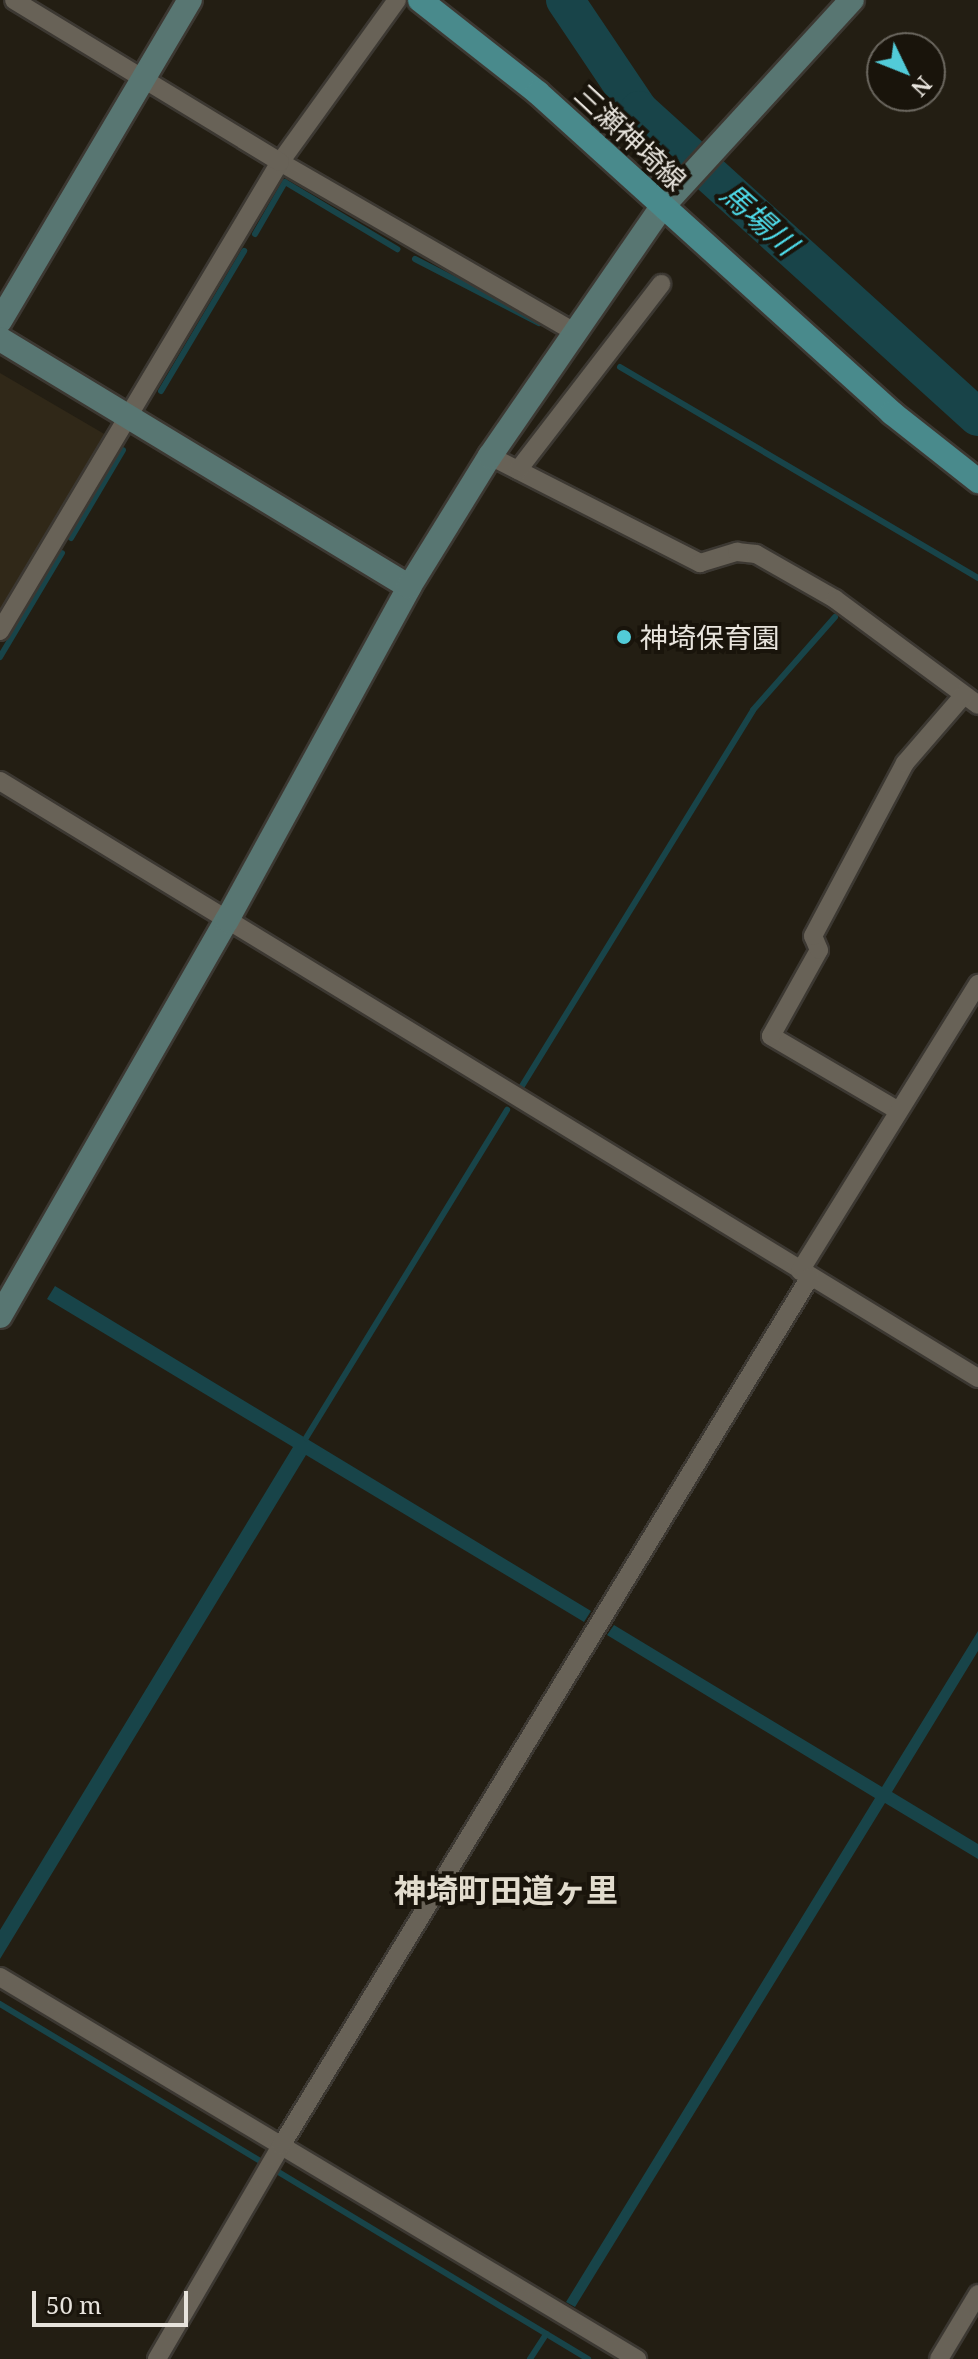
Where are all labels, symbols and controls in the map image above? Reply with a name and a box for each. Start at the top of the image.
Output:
north arrow [866,32,946,112]
text: N [905,70,939,104]
street label: 三瀬神埼線 [568,77,694,197]
water label: 馬場川 [714,176,804,262]
place label: 神埼保育園 [640,620,780,654]
marker: 神埼保育園 [615,628,633,646]
district label: 神埼町田道ヶ里 [394,1871,618,1909]
scale bar [36,2275,192,2325]
text: 50 m [46,2288,102,2321]

